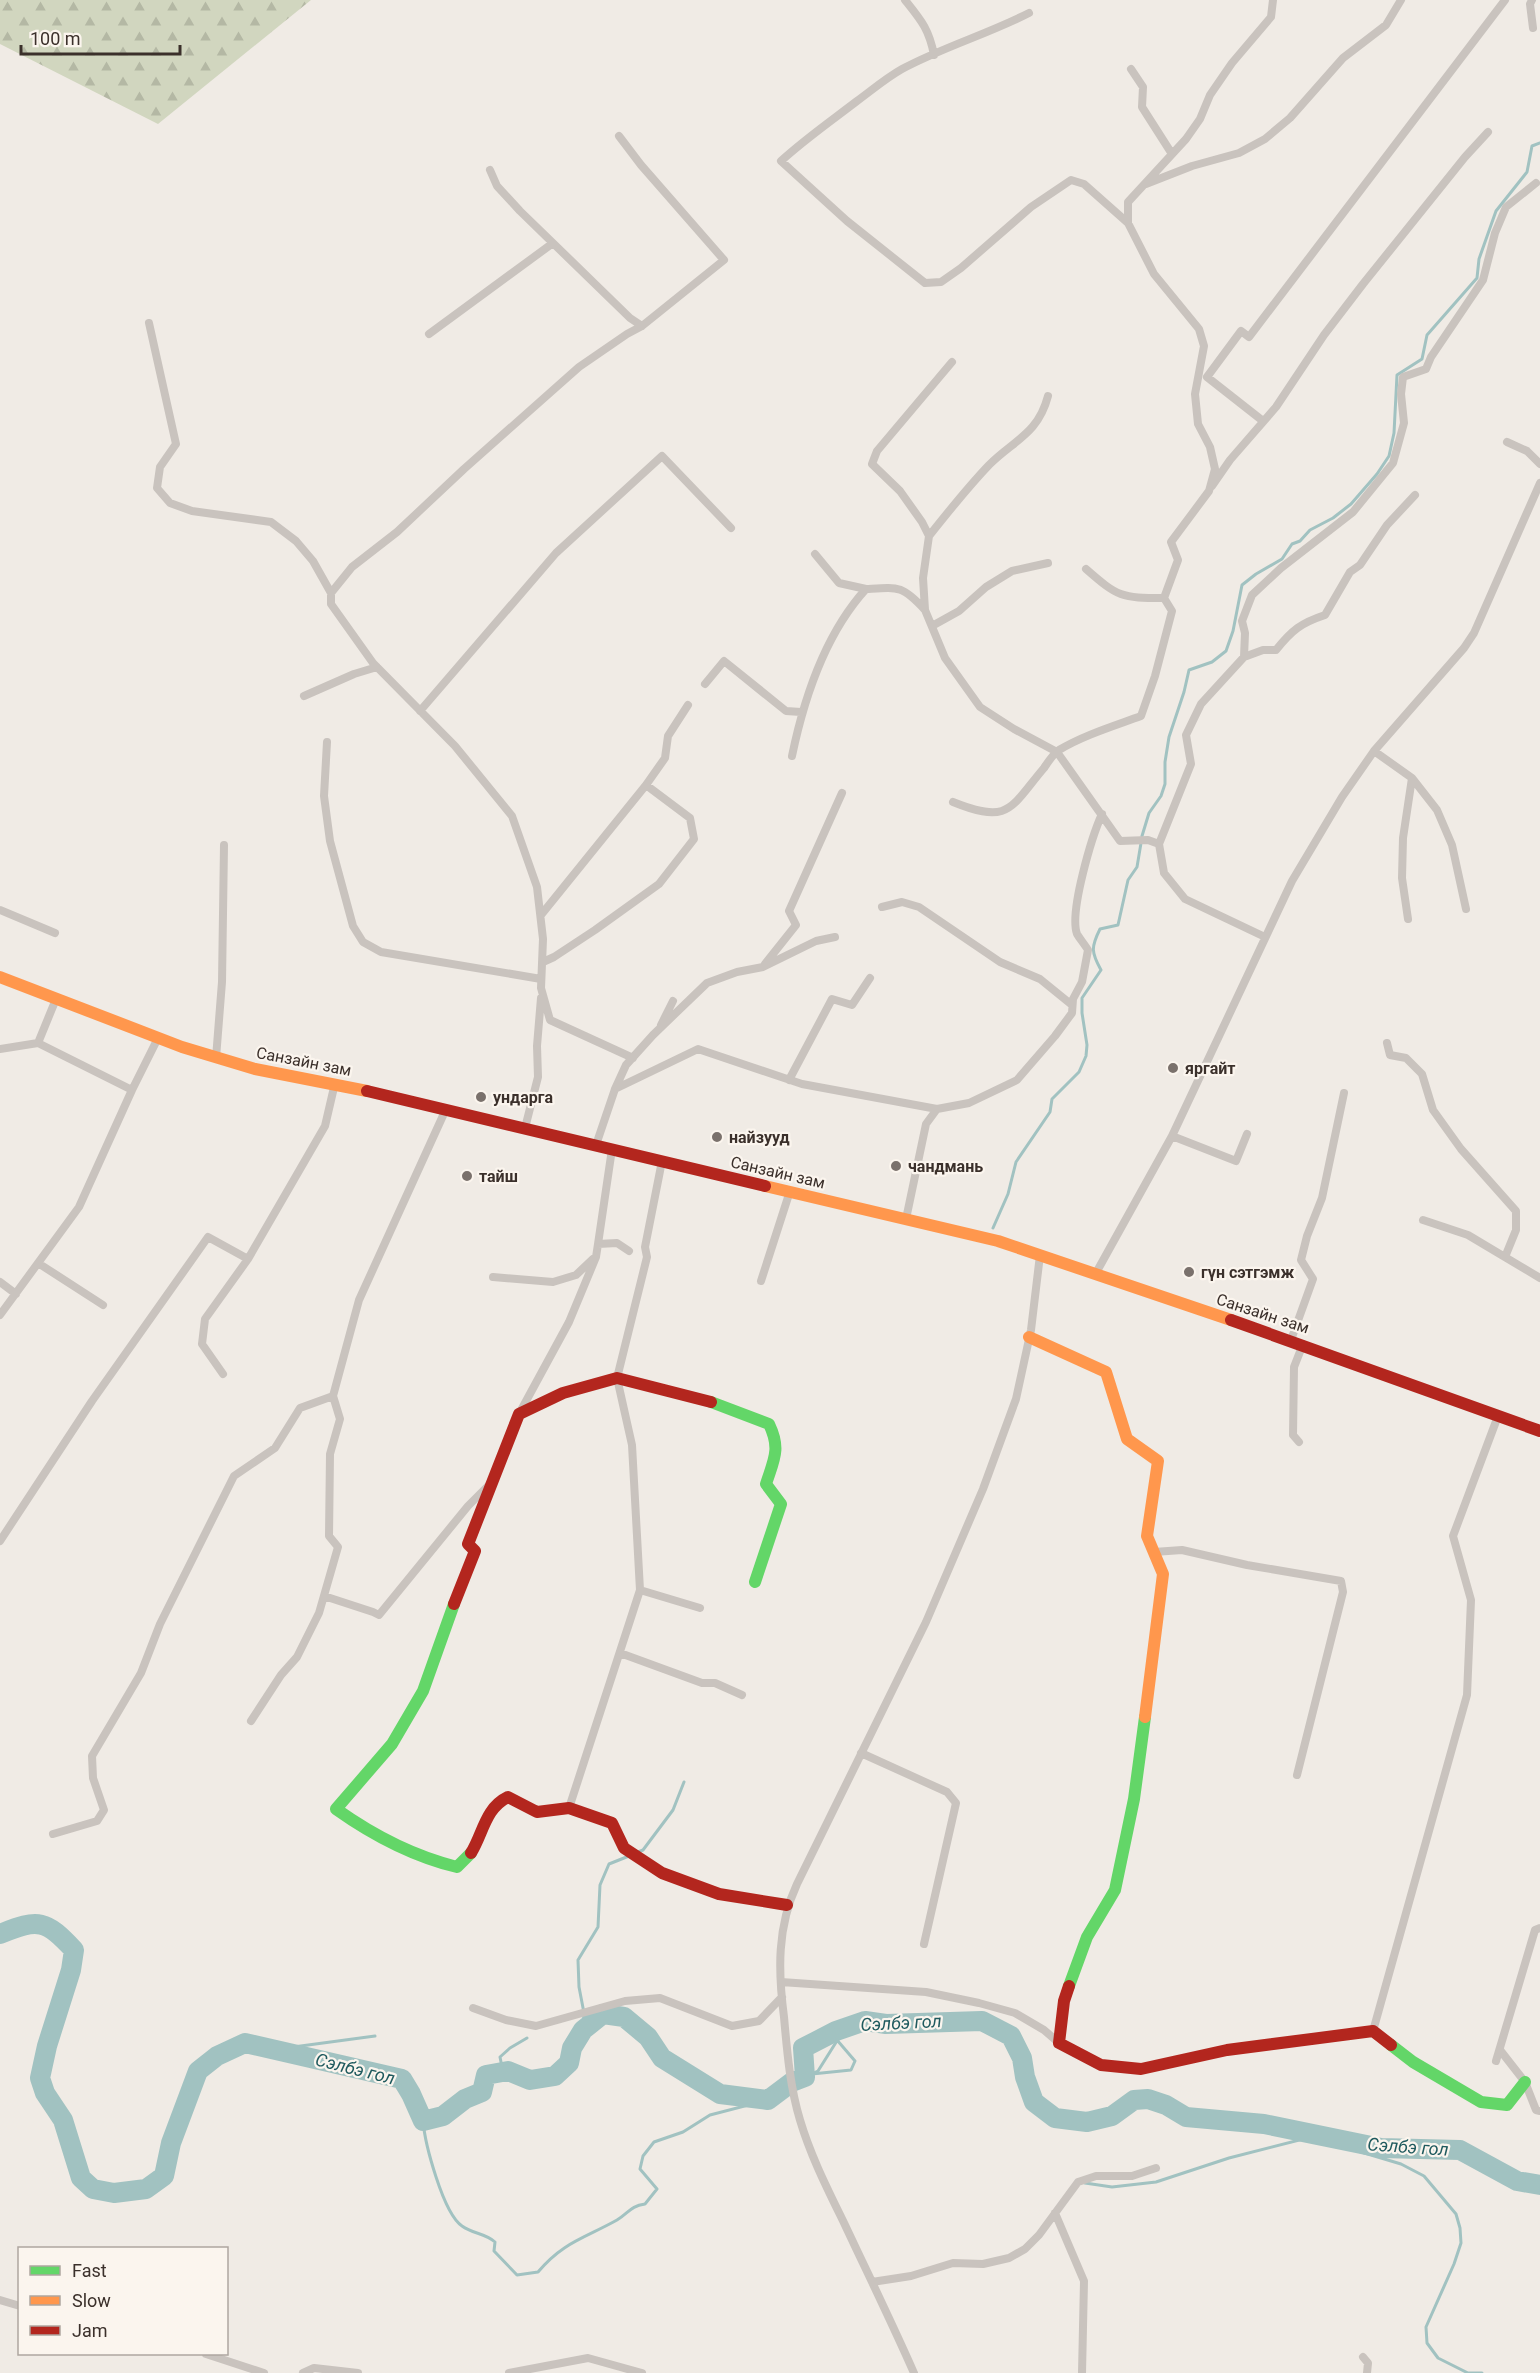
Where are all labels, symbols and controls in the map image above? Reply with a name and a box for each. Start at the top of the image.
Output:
scale bar [21,18,180,56]
text: 100 m [30,28,81,49]
street label: Санзайн зам [255,1043,353,1080]
place label: яргайт [1185,1059,1235,1078]
marker: яргайт [1166,1061,1180,1075]
place label: ундарга [493,1088,553,1107]
marker: ундарга [474,1090,488,1104]
place label: найзууд [729,1128,790,1147]
marker: найзууд [710,1130,724,1144]
street label: Санзайн зам [729,1152,827,1193]
place label: чандмань [908,1157,983,1176]
marker: чандмань [889,1159,903,1173]
place label: тайш [479,1167,518,1186]
marker: тайш [460,1169,474,1183]
place label: гүн сэтгэмж [1201,1263,1294,1282]
marker: гүн сэтгэмж [1182,1265,1196,1279]
street label: Санзайн зам [1214,1290,1312,1337]
water label: Сэлбэ гол [860,2010,942,2035]
water label: Сэлбэ гол [313,2048,397,2089]
water label: Сэлбэ гол [1367,2133,1449,2160]
legend [18,2247,228,2355]
text: Fast [72,2260,107,2281]
text: Slow [72,2290,111,2311]
text: Jam [72,2320,108,2341]

